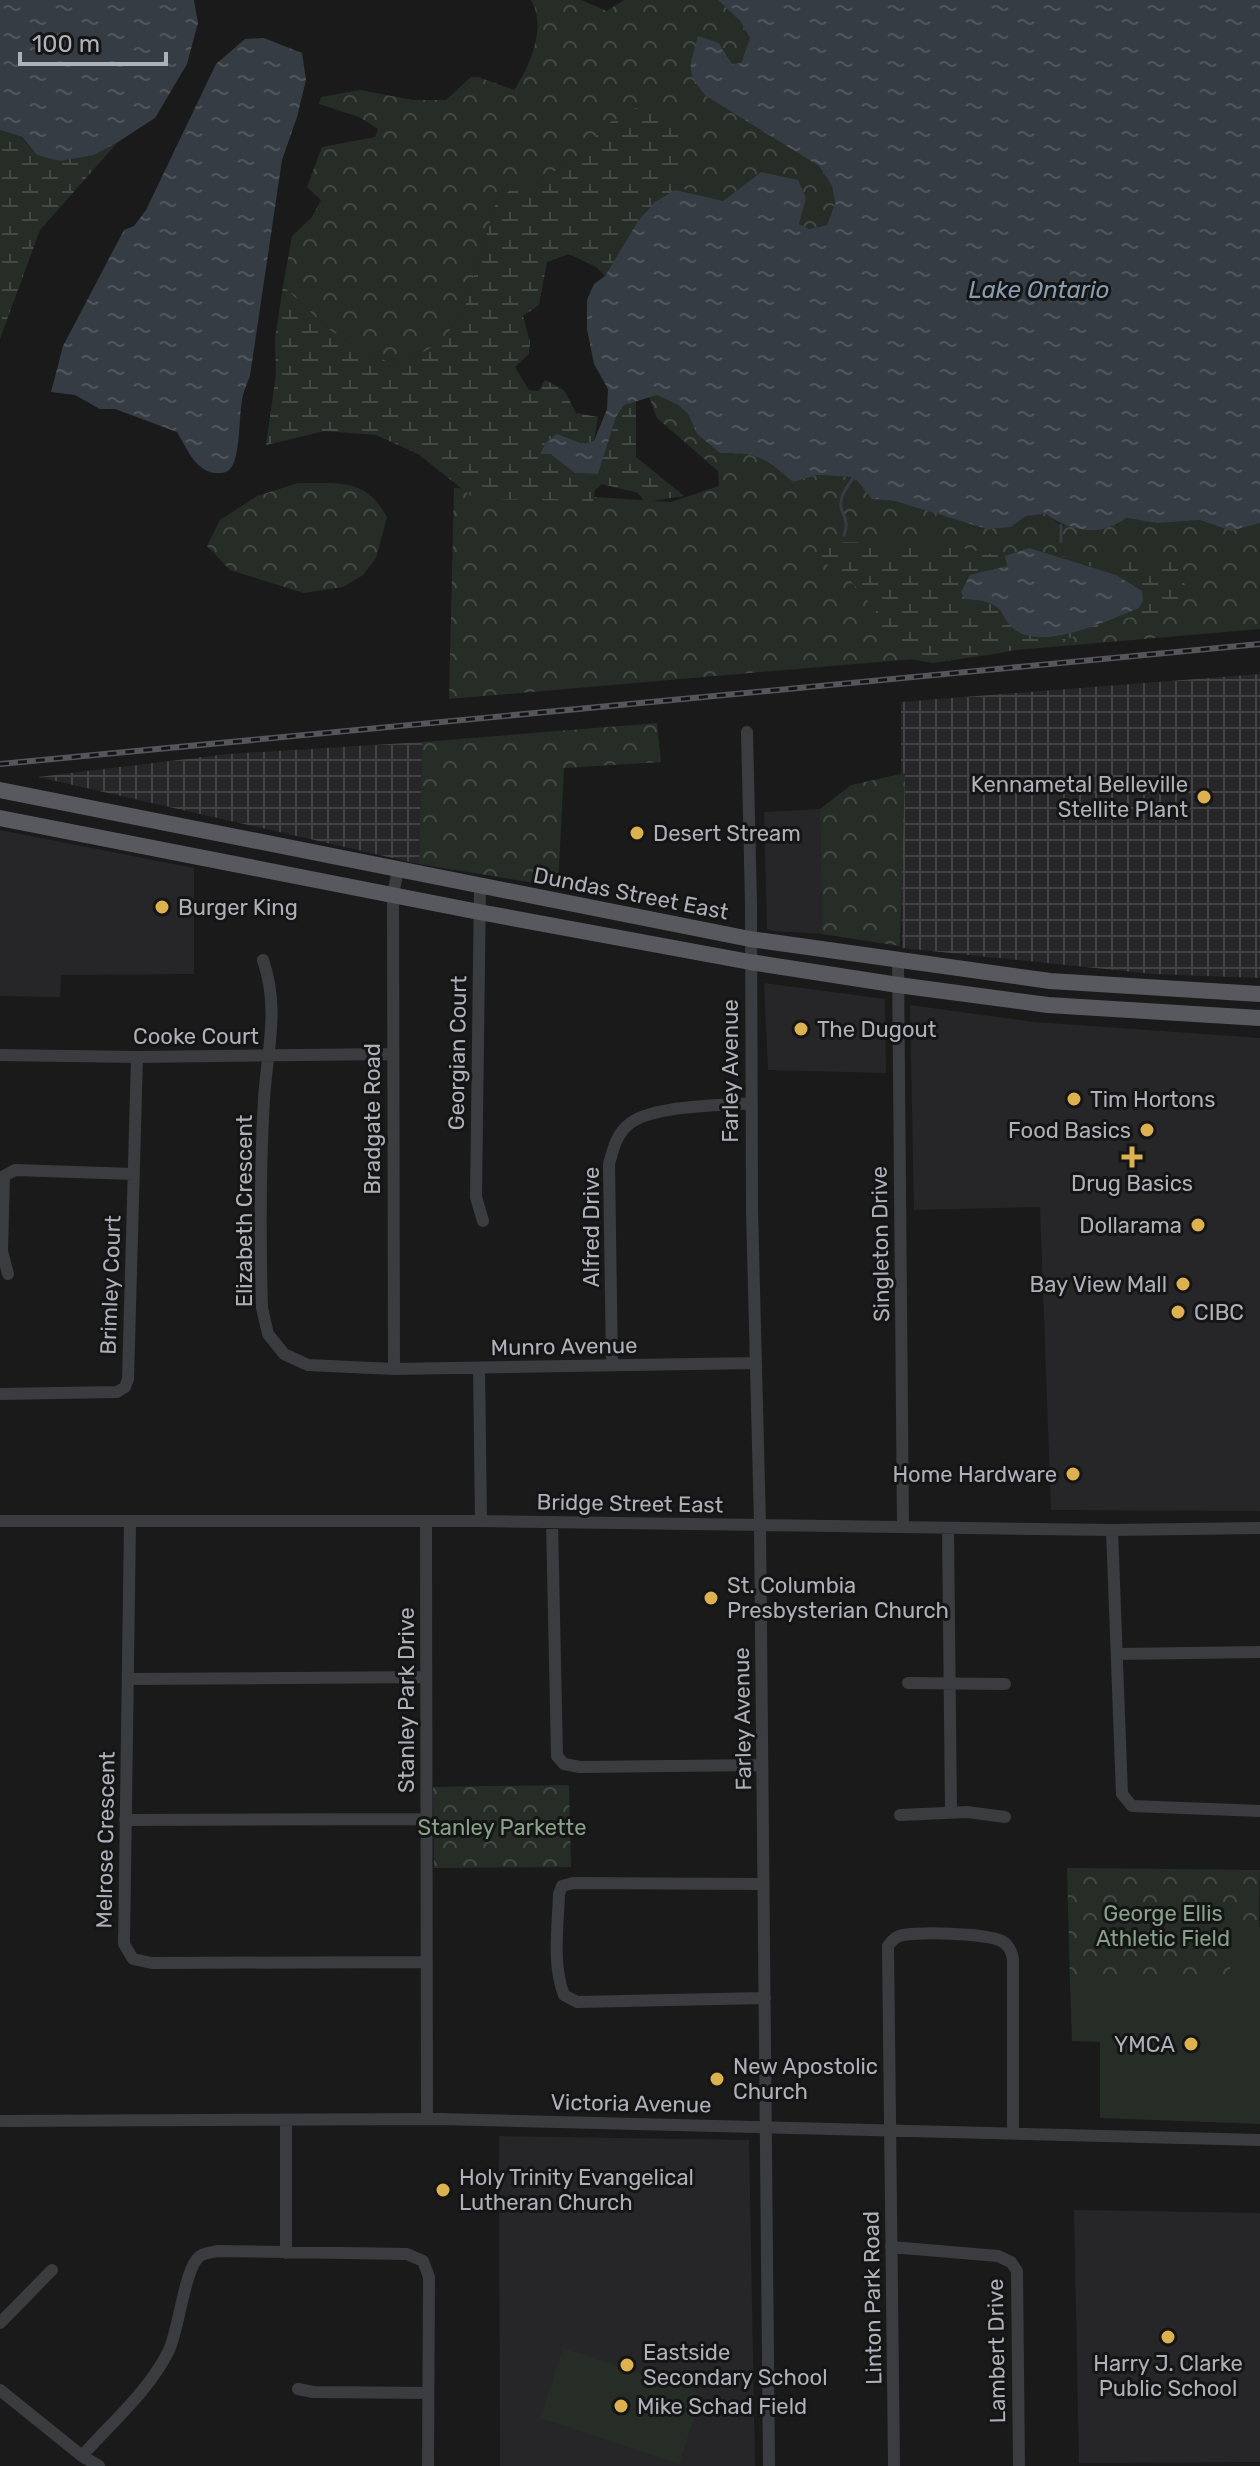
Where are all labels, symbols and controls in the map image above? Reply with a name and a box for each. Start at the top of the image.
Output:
scale bar [20,16,166,66]
text: 100 m [32,30,100,58]
water label: Lake Ontario [968,276,1110,304]
place label: Kennametal Belleville Stellite Plant [971,771,1188,823]
marker: Kennametal Belleville Stellite Plant [1195,788,1213,806]
place label: Desert Stream [653,820,801,847]
marker: Desert Stream [628,824,646,842]
street label: Dundas Street East [531,861,731,926]
place label: Burger King [178,894,298,921]
marker: Burger King [153,898,171,916]
street label: Georgian Court [443,975,472,1131]
street label: Farley Avenue [717,999,744,1143]
place label: The Dugout [817,1016,937,1043]
marker: The Dugout [792,1020,810,1038]
street label: Cooke Court [133,1023,259,1050]
street label: Bradgate Road [359,1043,386,1195]
place label: Tim Hortons [1090,1086,1215,1113]
marker: Tim Hortons [1065,1090,1083,1108]
street label: Elizabeth Crescent [231,1114,258,1307]
place label: Food Basics [1008,1117,1131,1144]
marker: Food Basics [1138,1121,1156,1139]
marker: Drug Basics [1123,1148,1141,1166]
street label: Singleton Drive [866,1166,895,1322]
street label: Alfred Drive [578,1167,605,1287]
place label: Drug Basics [1071,1170,1193,1197]
place label: Dollarama [1079,1212,1182,1239]
street label: Brimley Court [95,1214,126,1355]
marker: Dollarama [1189,1216,1207,1234]
place label: Bay View Mall [1030,1271,1167,1298]
marker: Bay View Mall [1174,1275,1192,1293]
place label: CIBC [1194,1299,1244,1326]
marker: CIBC [1169,1303,1187,1321]
street label: Munro Avenue [490,1332,638,1361]
place label: Home Hardware [892,1461,1057,1488]
marker: Home Hardware [1064,1465,1082,1483]
street label: Bridge Street East [536,1488,724,1519]
place label: St. Columbia Presbysterian Church [727,1572,949,1624]
marker: St. Columbia Presbysterian Church [702,1589,720,1607]
street label: Stanley Park Drive [393,1607,420,1793]
street label: Farley Avenue [728,1647,757,1791]
street label: Melrose Crescent [90,1751,121,1929]
park label: Stanley Parkette [418,1814,586,1841]
park label: George Ellis Athletic Field [1096,1900,1230,1952]
place label: YMCA [1114,2031,1175,2058]
marker: YMCA [1182,2035,1200,2053]
place label: New Apostolic Church [733,2053,878,2105]
marker: New Apostolic Church [708,2070,726,2088]
street label: Victoria Avenue [550,2089,712,2118]
place label: Holy Trinity Evangelical Lutheran Church [459,2164,694,2216]
marker: Holy Trinity Evangelical Lutheran Church [434,2181,452,2199]
street label: Linton Park Road [857,2211,888,2385]
street label: Lambert Drive [982,2278,1011,2424]
marker: Harry J. Clarke Public School [1159,2328,1177,2346]
place label: Eastside Secondary School [643,2339,827,2391]
place label: Harry J. Clarke Public School [1093,2350,1243,2402]
marker: Eastside Secondary School [618,2356,636,2374]
place label: Mike Schad Field [637,2393,807,2420]
marker: Mike Schad Field [612,2397,630,2415]

